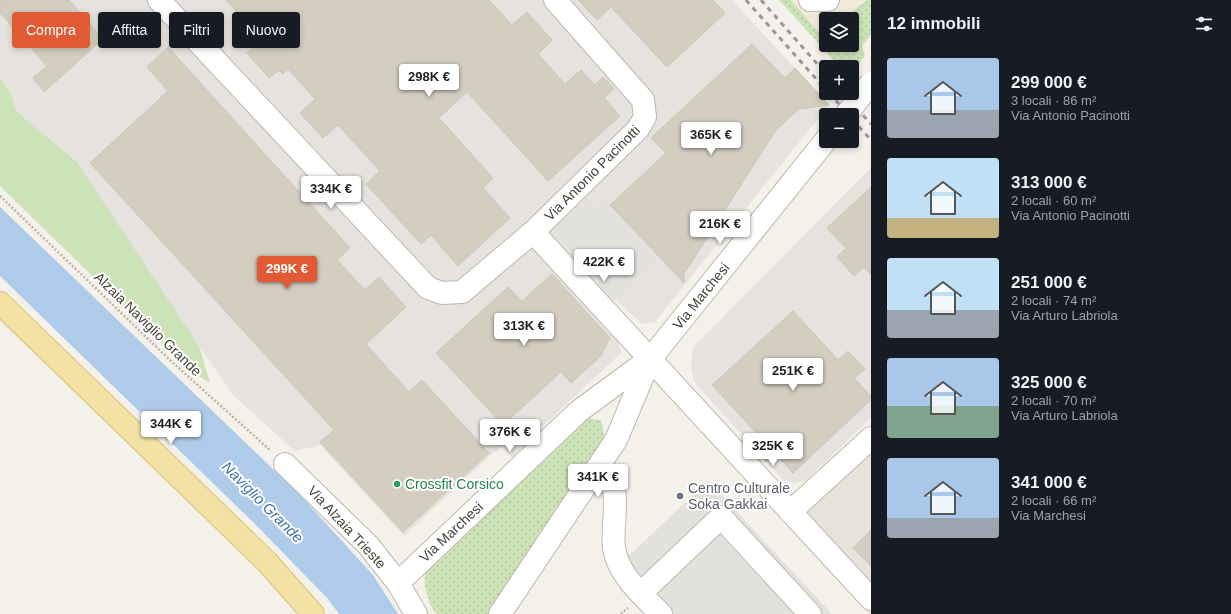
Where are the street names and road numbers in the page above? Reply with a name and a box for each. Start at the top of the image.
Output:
street label: Via Antonio Pacinotti [541,122,643,224]
street label: Via Marchesi [669,260,733,332]
street label: Alzaia Naviglio Grande [91,269,205,379]
street label: Via Alzaia Trieste [305,482,390,572]
street label: Via Marchesi [416,499,486,565]

